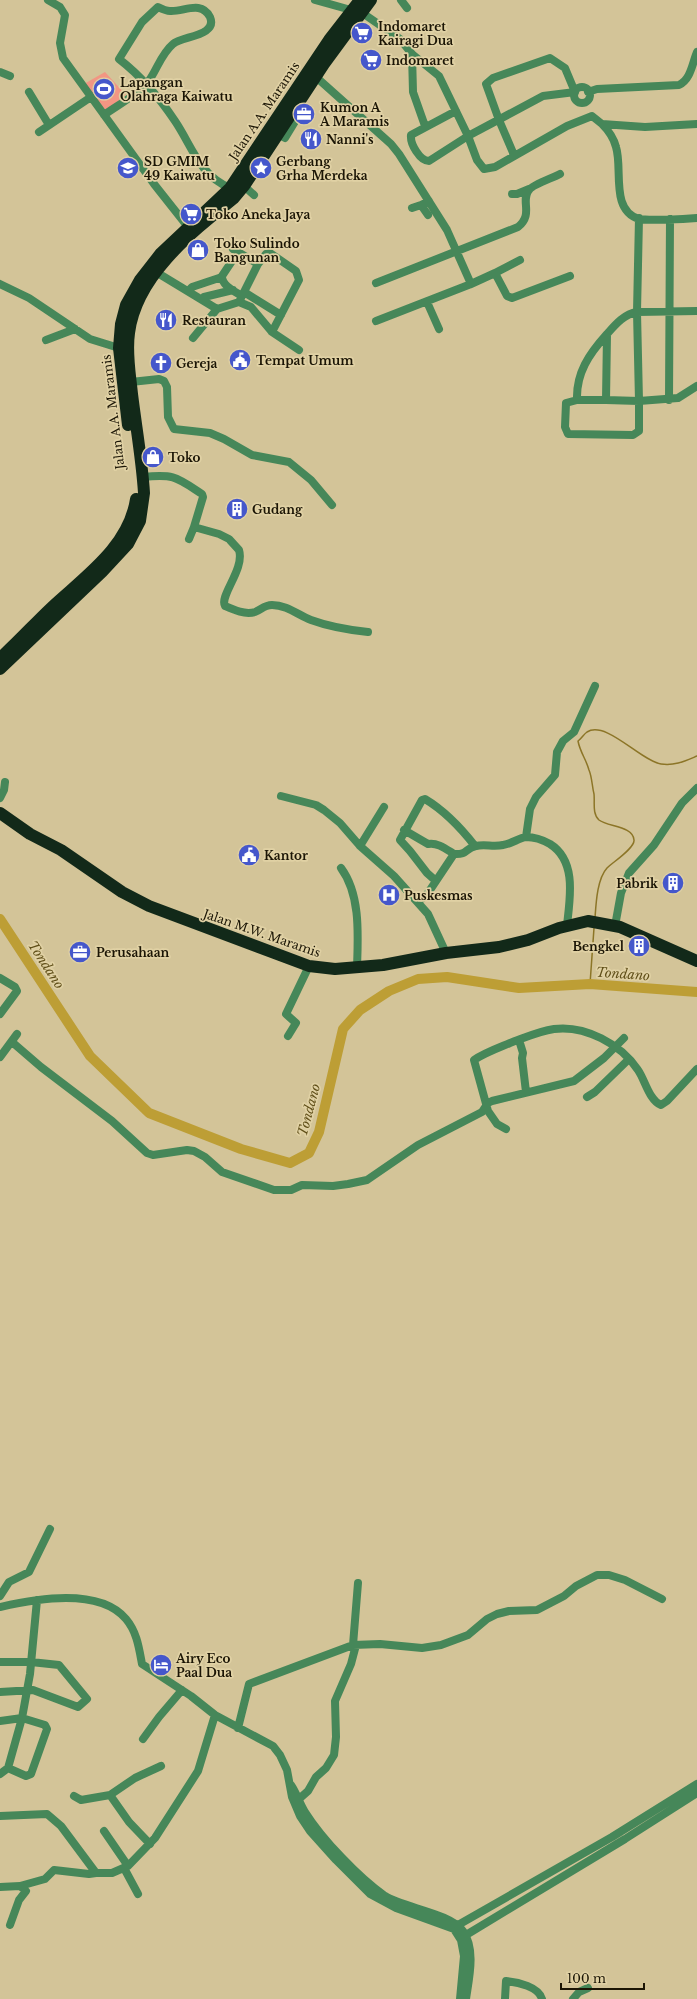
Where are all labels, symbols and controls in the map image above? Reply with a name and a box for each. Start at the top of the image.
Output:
place label: Indomaret Kairagi Dua [378,19,453,48]
supermarket icon: Indomaret Kairagi Dua [349,20,375,46]
supermarket icon: Indomaret [358,47,384,73]
place label: Indomaret [386,53,454,68]
street label: Jalan A.A. Maramis [224,59,303,165]
place label: Lapangan Olahraga Kaiwatu [120,75,233,104]
sports icon: Lapangan Olahraga Kaiwatu [91,76,117,102]
place label: Kumon A A Maramis [319,100,389,129]
office icon: Kumon A A Maramis [291,101,317,127]
restaurant icon: Nanni's [298,126,324,152]
place label: Nanni's [326,132,374,147]
place label: SD GMIM 49 Kaiwatu [144,154,215,183]
place label: Gerbang Grha Merdeka [276,154,368,183]
school or university icon: SD GMIM 49 Kaiwatu [115,155,141,181]
place icon: Gerbang Grha Merdeka [248,155,274,181]
supermarket icon: Toko Aneka Jaya [178,201,204,227]
place label: Toko Aneka Jaya [206,207,310,222]
place label: Toko Sulindo Bangunan [214,236,300,265]
shop icon: Toko Sulindo Bangunan [185,237,211,263]
restaurant icon: Restauran [153,307,179,333]
place label: Restauran [182,313,246,328]
public building icon: Tempat Umum [227,347,253,373]
church icon: Gereja [148,350,174,376]
place label: Tempat Umum [256,353,354,368]
street label: Jalan A.A. Maramis [99,354,128,472]
place label: Gereja [176,356,217,371]
shop icon: Toko [140,444,166,470]
place label: Toko [168,450,201,465]
building icon: Gudang [224,496,250,522]
place label: Gudang [252,502,303,517]
public building icon: Kantor [236,842,262,868]
place label: Kantor [264,848,308,863]
building icon: Pabrik [660,870,686,896]
place label: Pabrik [616,876,659,891]
hospital icon: Puskesmas [376,882,402,908]
place label: Puskesmas [404,888,473,903]
street label: Jalan M.W. Maramis [200,905,323,960]
building icon: Bengkel [626,933,652,959]
water label: Tondano [24,938,68,992]
office icon: Perusahaan [67,939,93,965]
place label: Bengkel [572,939,625,954]
place label: Perusahaan [96,945,170,960]
water label: Tondano [596,964,651,984]
water label: Tondano [294,1082,324,1138]
place label: Airy Eco Paal Dua [175,1651,232,1680]
hotel icon: Airy Eco Paal Dua [148,1652,174,1678]
scale bar [561,1965,644,1991]
text: 100 m [567,1971,606,1986]

